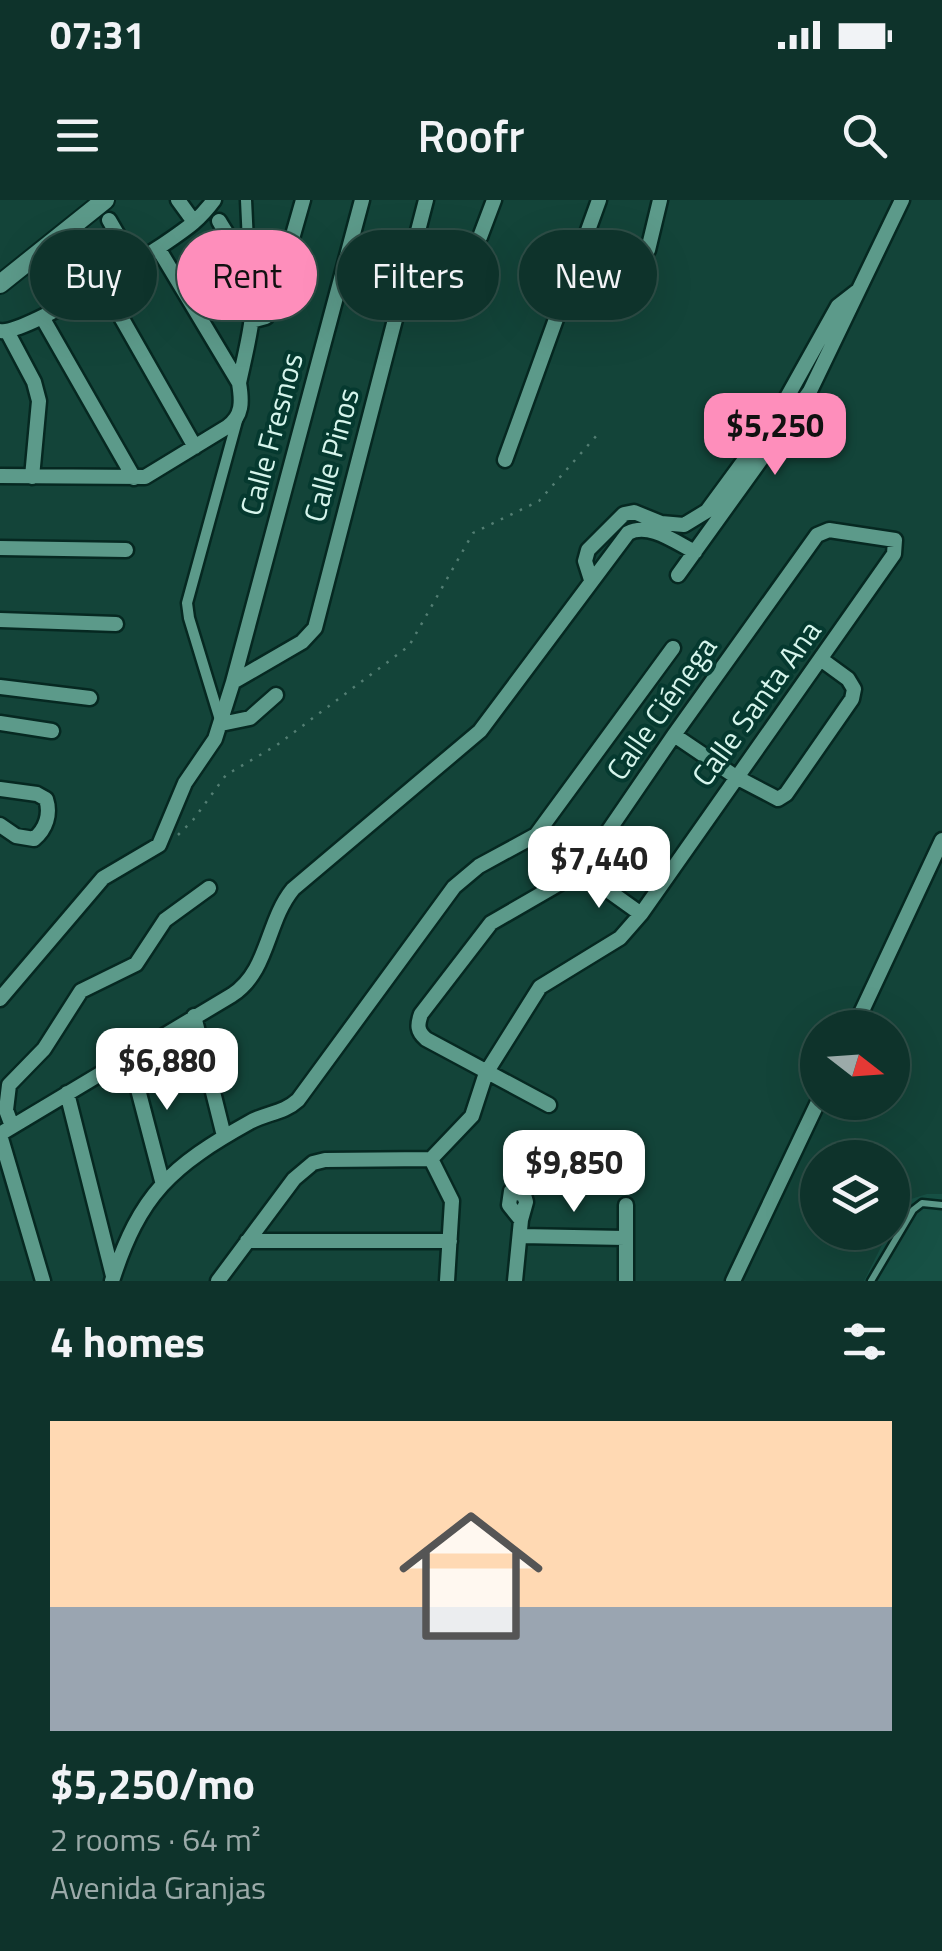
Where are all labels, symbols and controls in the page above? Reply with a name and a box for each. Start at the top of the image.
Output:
text: 07:31 [50,6,145,64]
text: Roofr [418,101,524,169]
icon: menu [50,108,105,163]
icon: search [837,108,892,163]
chip: Buy [30,230,157,320]
chip: Rent [177,230,317,320]
chip: Filters [337,230,499,320]
chip: New [519,230,657,320]
street label: Calle Fresnos [227,347,315,521]
street label: Calle Pinos [291,383,371,527]
pin: $5,250 [694,393,856,478]
text: $5,250 [726,401,824,449]
street label: Calle Santa Ana [680,610,832,796]
street label: Calle Ciénega [594,627,728,789]
pin: $7,440 [518,826,680,911]
text: $7,440 [550,834,648,882]
north arrow [800,1010,910,1120]
map controls [800,1010,910,1250]
pin: $6,880 [86,1028,248,1113]
text: $6,880 [118,1036,216,1084]
pin: $9,850 [493,1130,655,1215]
text: $9,850 [525,1138,623,1186]
button: layers [800,1140,910,1250]
text: 4 homes [50,1309,205,1373]
icon: filters [837,1314,892,1369]
icon: home [381,1486,561,1666]
text: $5,250/mo [50,1751,255,1815]
text: 2 rooms · 64 m² [50,1815,261,1863]
text: Avenida Granjas [50,1863,266,1911]

